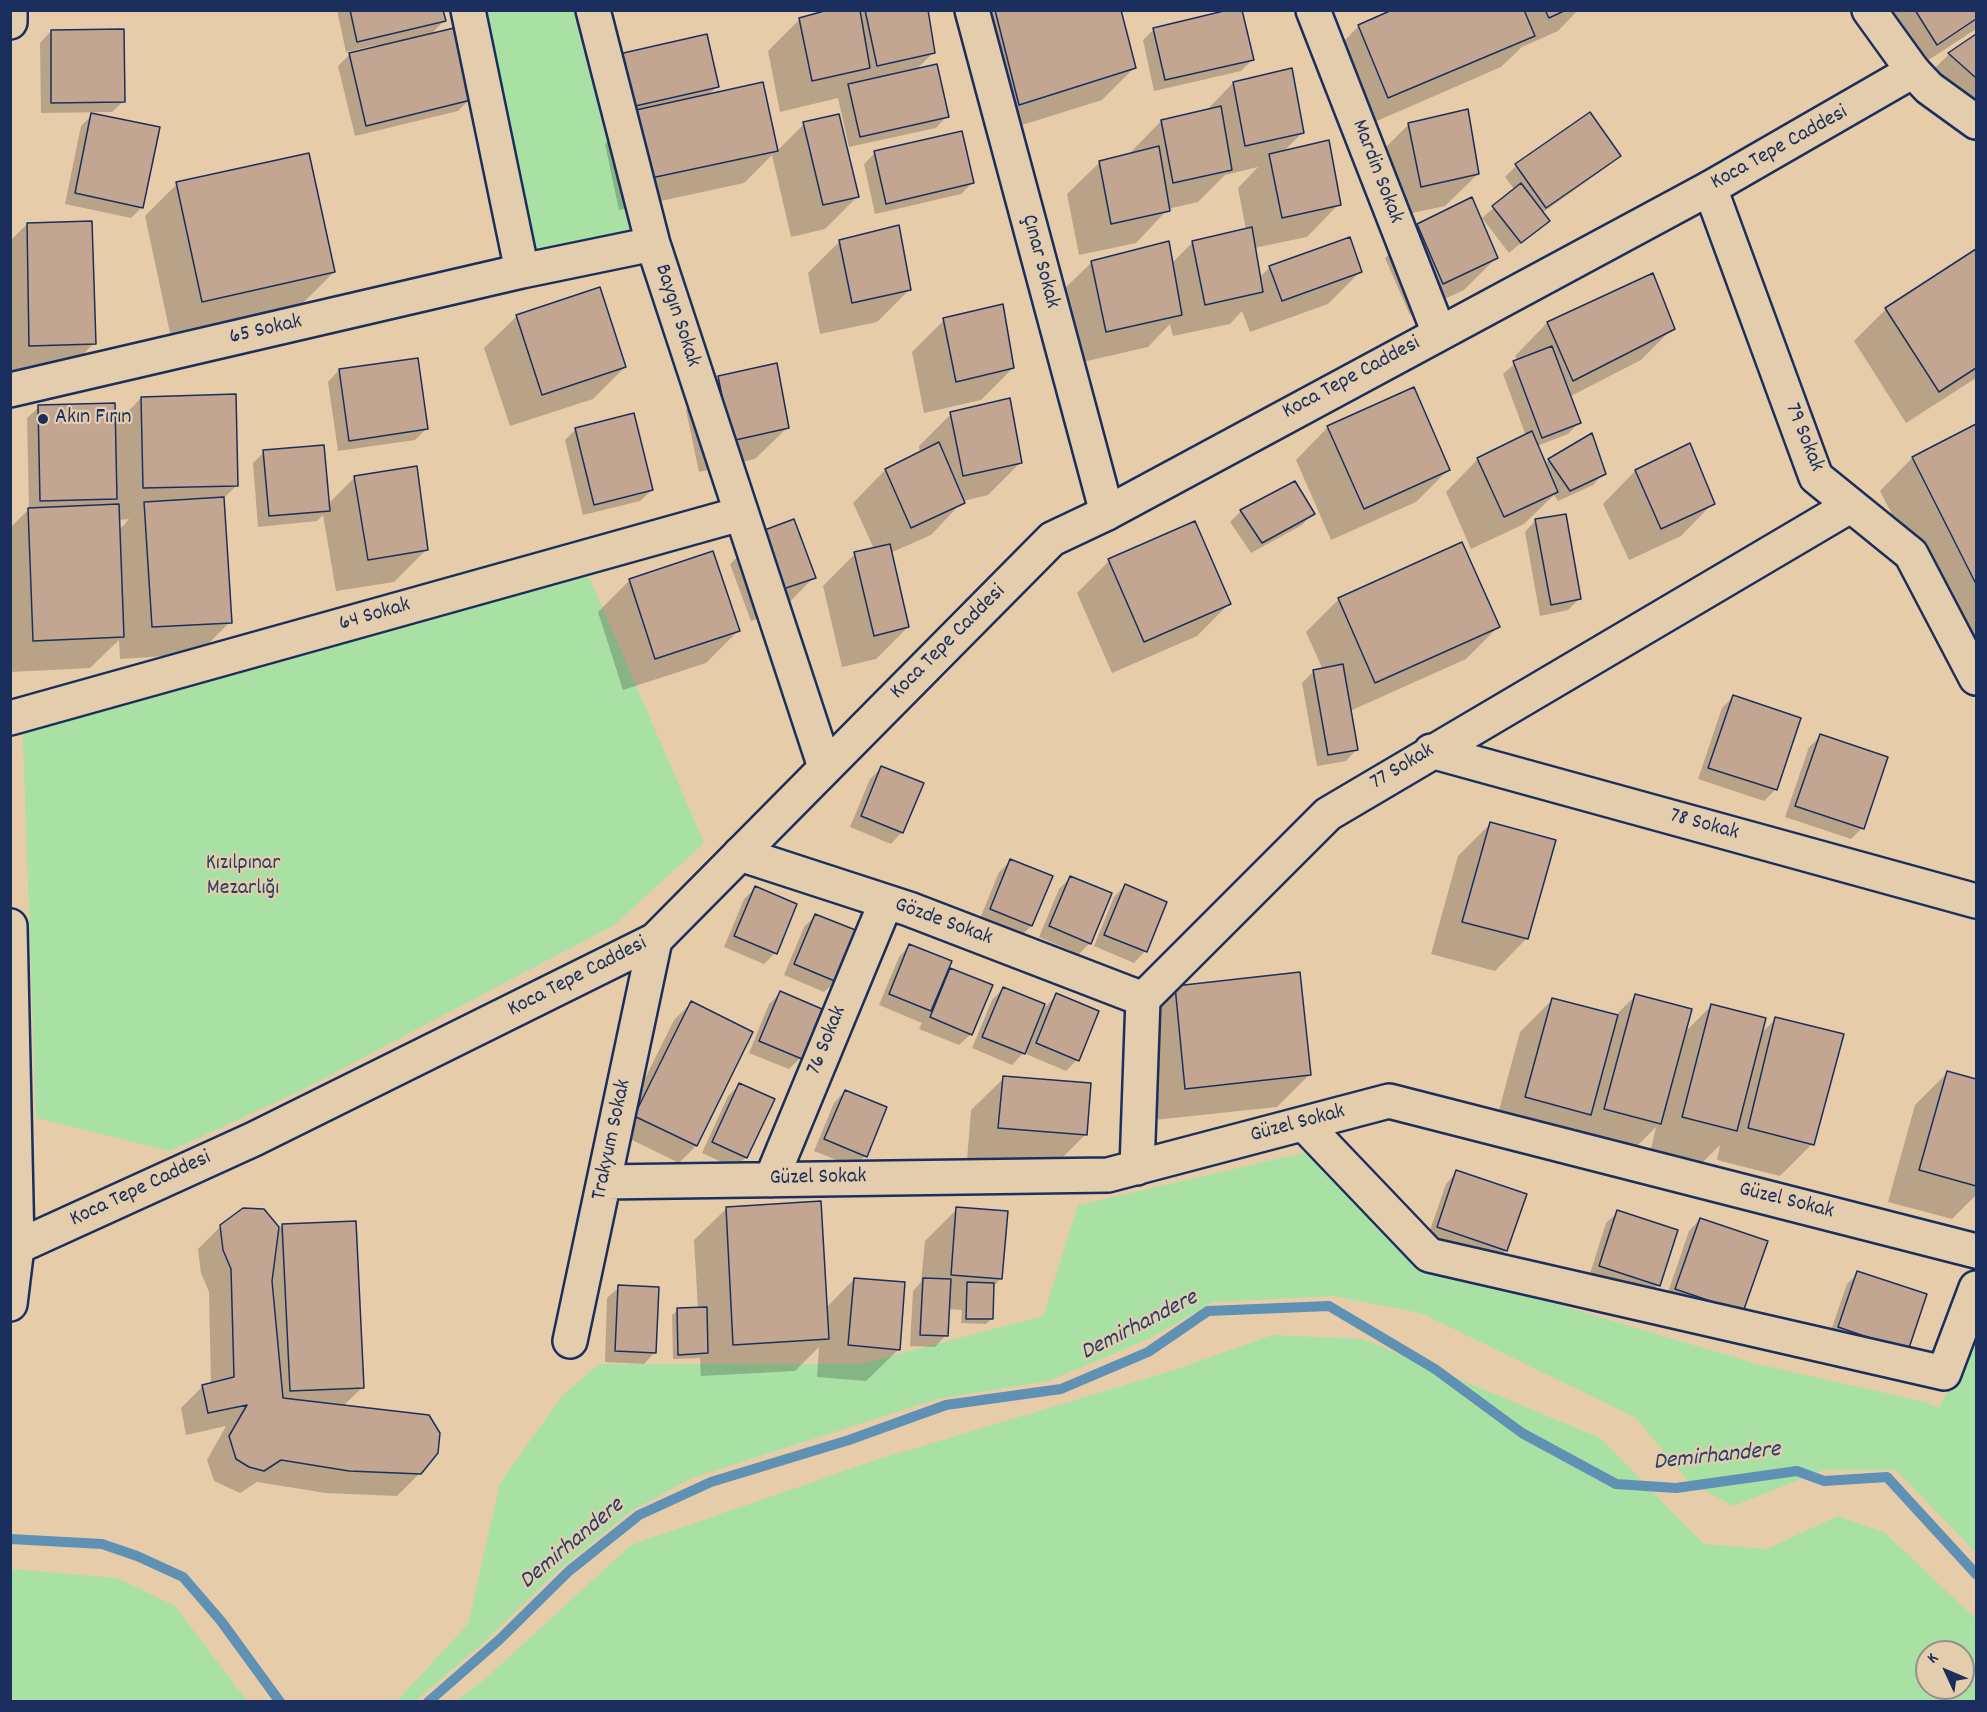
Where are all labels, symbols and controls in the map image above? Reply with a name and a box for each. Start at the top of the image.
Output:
street label: Koca Tepe Caddesi [1707,101,1853,197]
street label: Mardin Sokak [1344,116,1408,228]
street label: Çınar Sokak [1014,212,1064,312]
street label: Baygın Sokak [647,261,705,371]
street label: 65 Sokak [227,310,305,352]
street label: Koca Tepe Caddesi [1279,332,1425,426]
street label: 79 Sokak [1777,400,1829,476]
place label: Akın Fırın [55,406,132,432]
marker: Akın Fırın [36,412,50,426]
street label: Koca Tepe Caddesi [886,580,1012,706]
street label: 64 Sokak [336,593,414,639]
street label: 77 Sokak [1366,739,1440,797]
street label: 78 Sokak [1667,804,1741,848]
park label: Kızılpınar Mezarlığı [206,852,280,903]
street label: Gözde Sokak [890,893,996,953]
street label: Koca Tepe Caddesi [504,932,652,1024]
street label: 76 Sokak [802,1003,854,1079]
street label: Trakyum Sokak [587,1077,639,1203]
street label: Güzel Sokak [1248,1100,1348,1150]
street label: Koca Tepe Caddesi [66,1146,216,1234]
street label: Güzel Sokak [769,1165,867,1193]
street label: Güzel Sokak [1736,1177,1836,1227]
water label: Demirhandere [1077,1285,1203,1369]
water label: Demirhandere [1652,1437,1782,1479]
water label: Demirhandere [515,1493,631,1597]
north arrow [1915,1640,1975,1700]
text: K [1922,1648,1944,1669]

